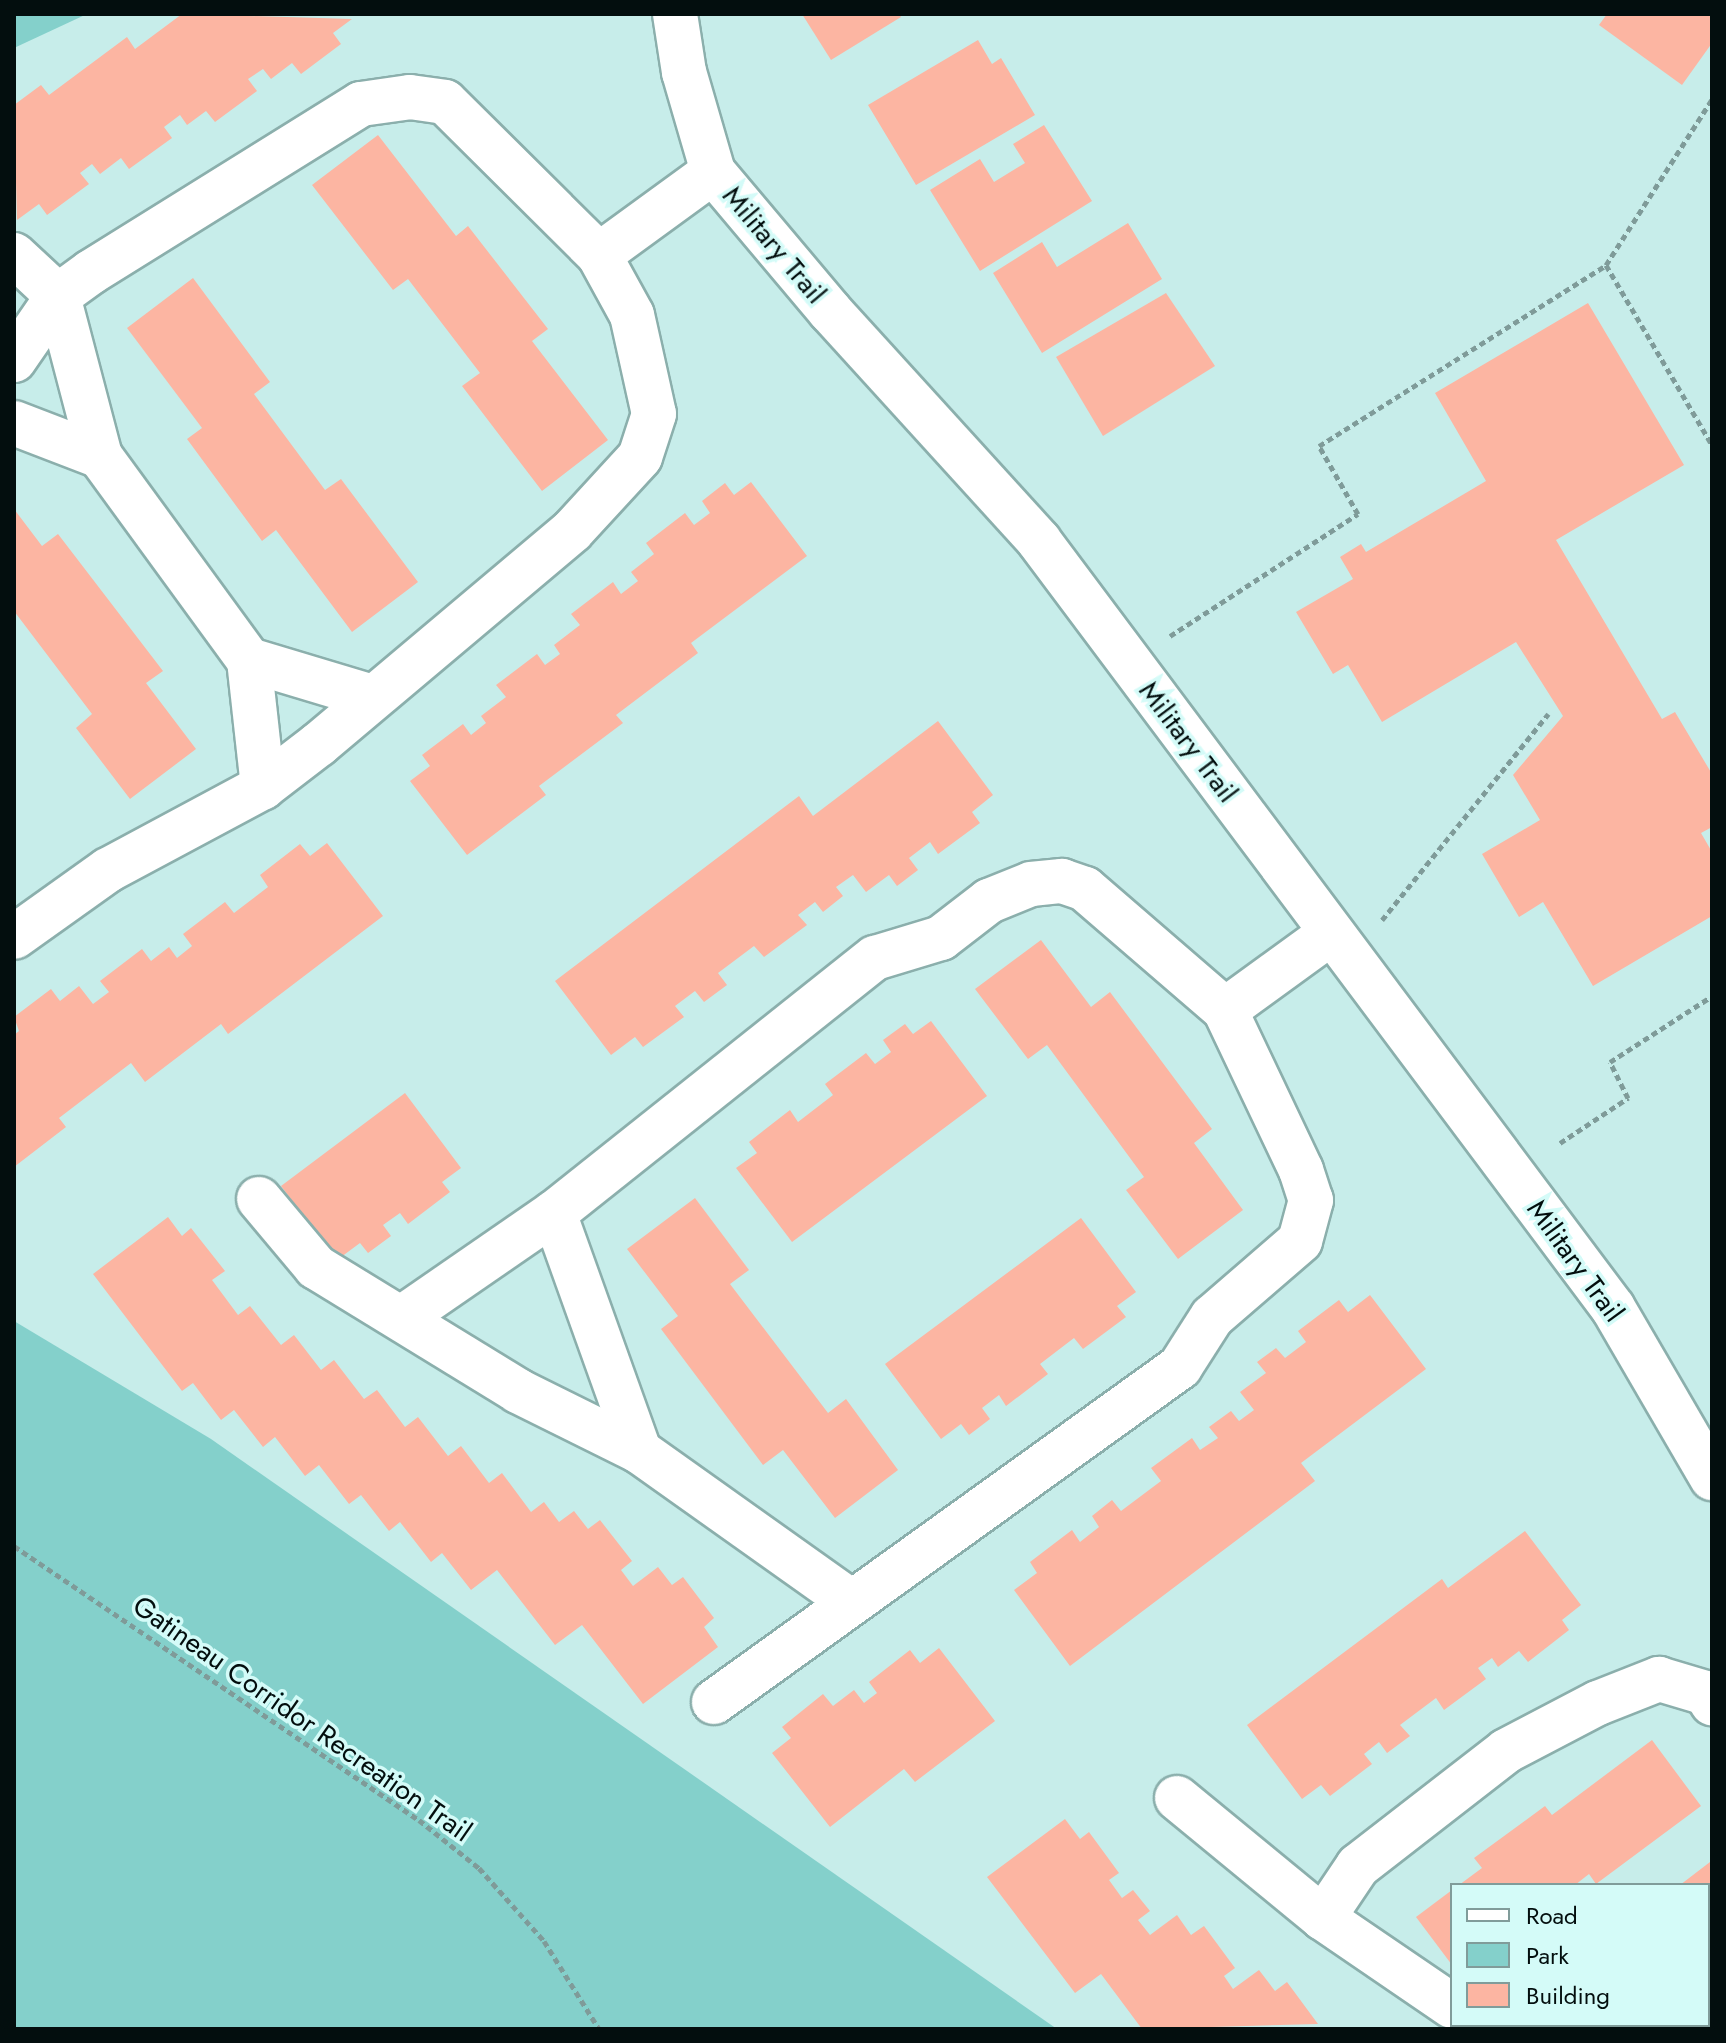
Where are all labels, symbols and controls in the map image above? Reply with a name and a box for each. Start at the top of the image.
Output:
street label: Military Trail [715,180,833,310]
street label: Military Trail [1132,675,1244,809]
street label: Military Trail [1519,1193,1631,1329]
street label: Gatineau Corridor Recreation Trail [126,1589,478,1849]
legend [1450,1883,1710,2027]
text: Road [1526,1898,1578,1933]
text: Park [1526,1938,1569,1973]
text: Building [1526,1978,1610,2013]

